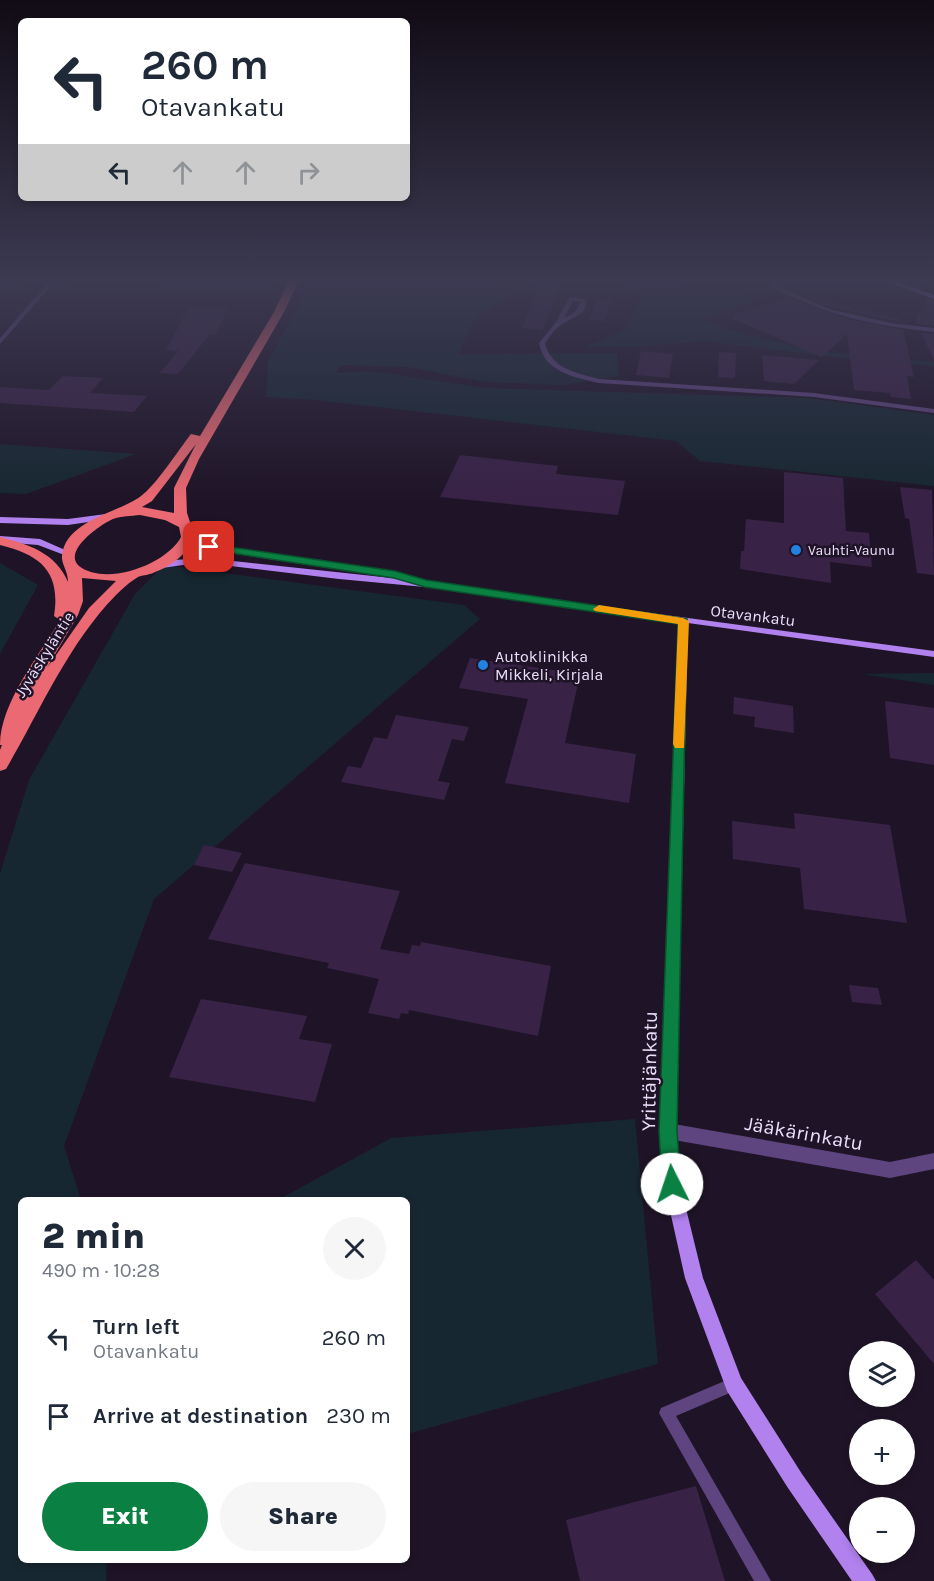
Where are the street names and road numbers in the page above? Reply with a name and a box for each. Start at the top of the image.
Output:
street label: Otavankatu [710,601,796,630]
street label: Jyväskyläntie [11,608,78,701]
street label: Yrittäjänkatu [637,1011,662,1131]
street label: Jääkärinkatu [743,1112,865,1155]

